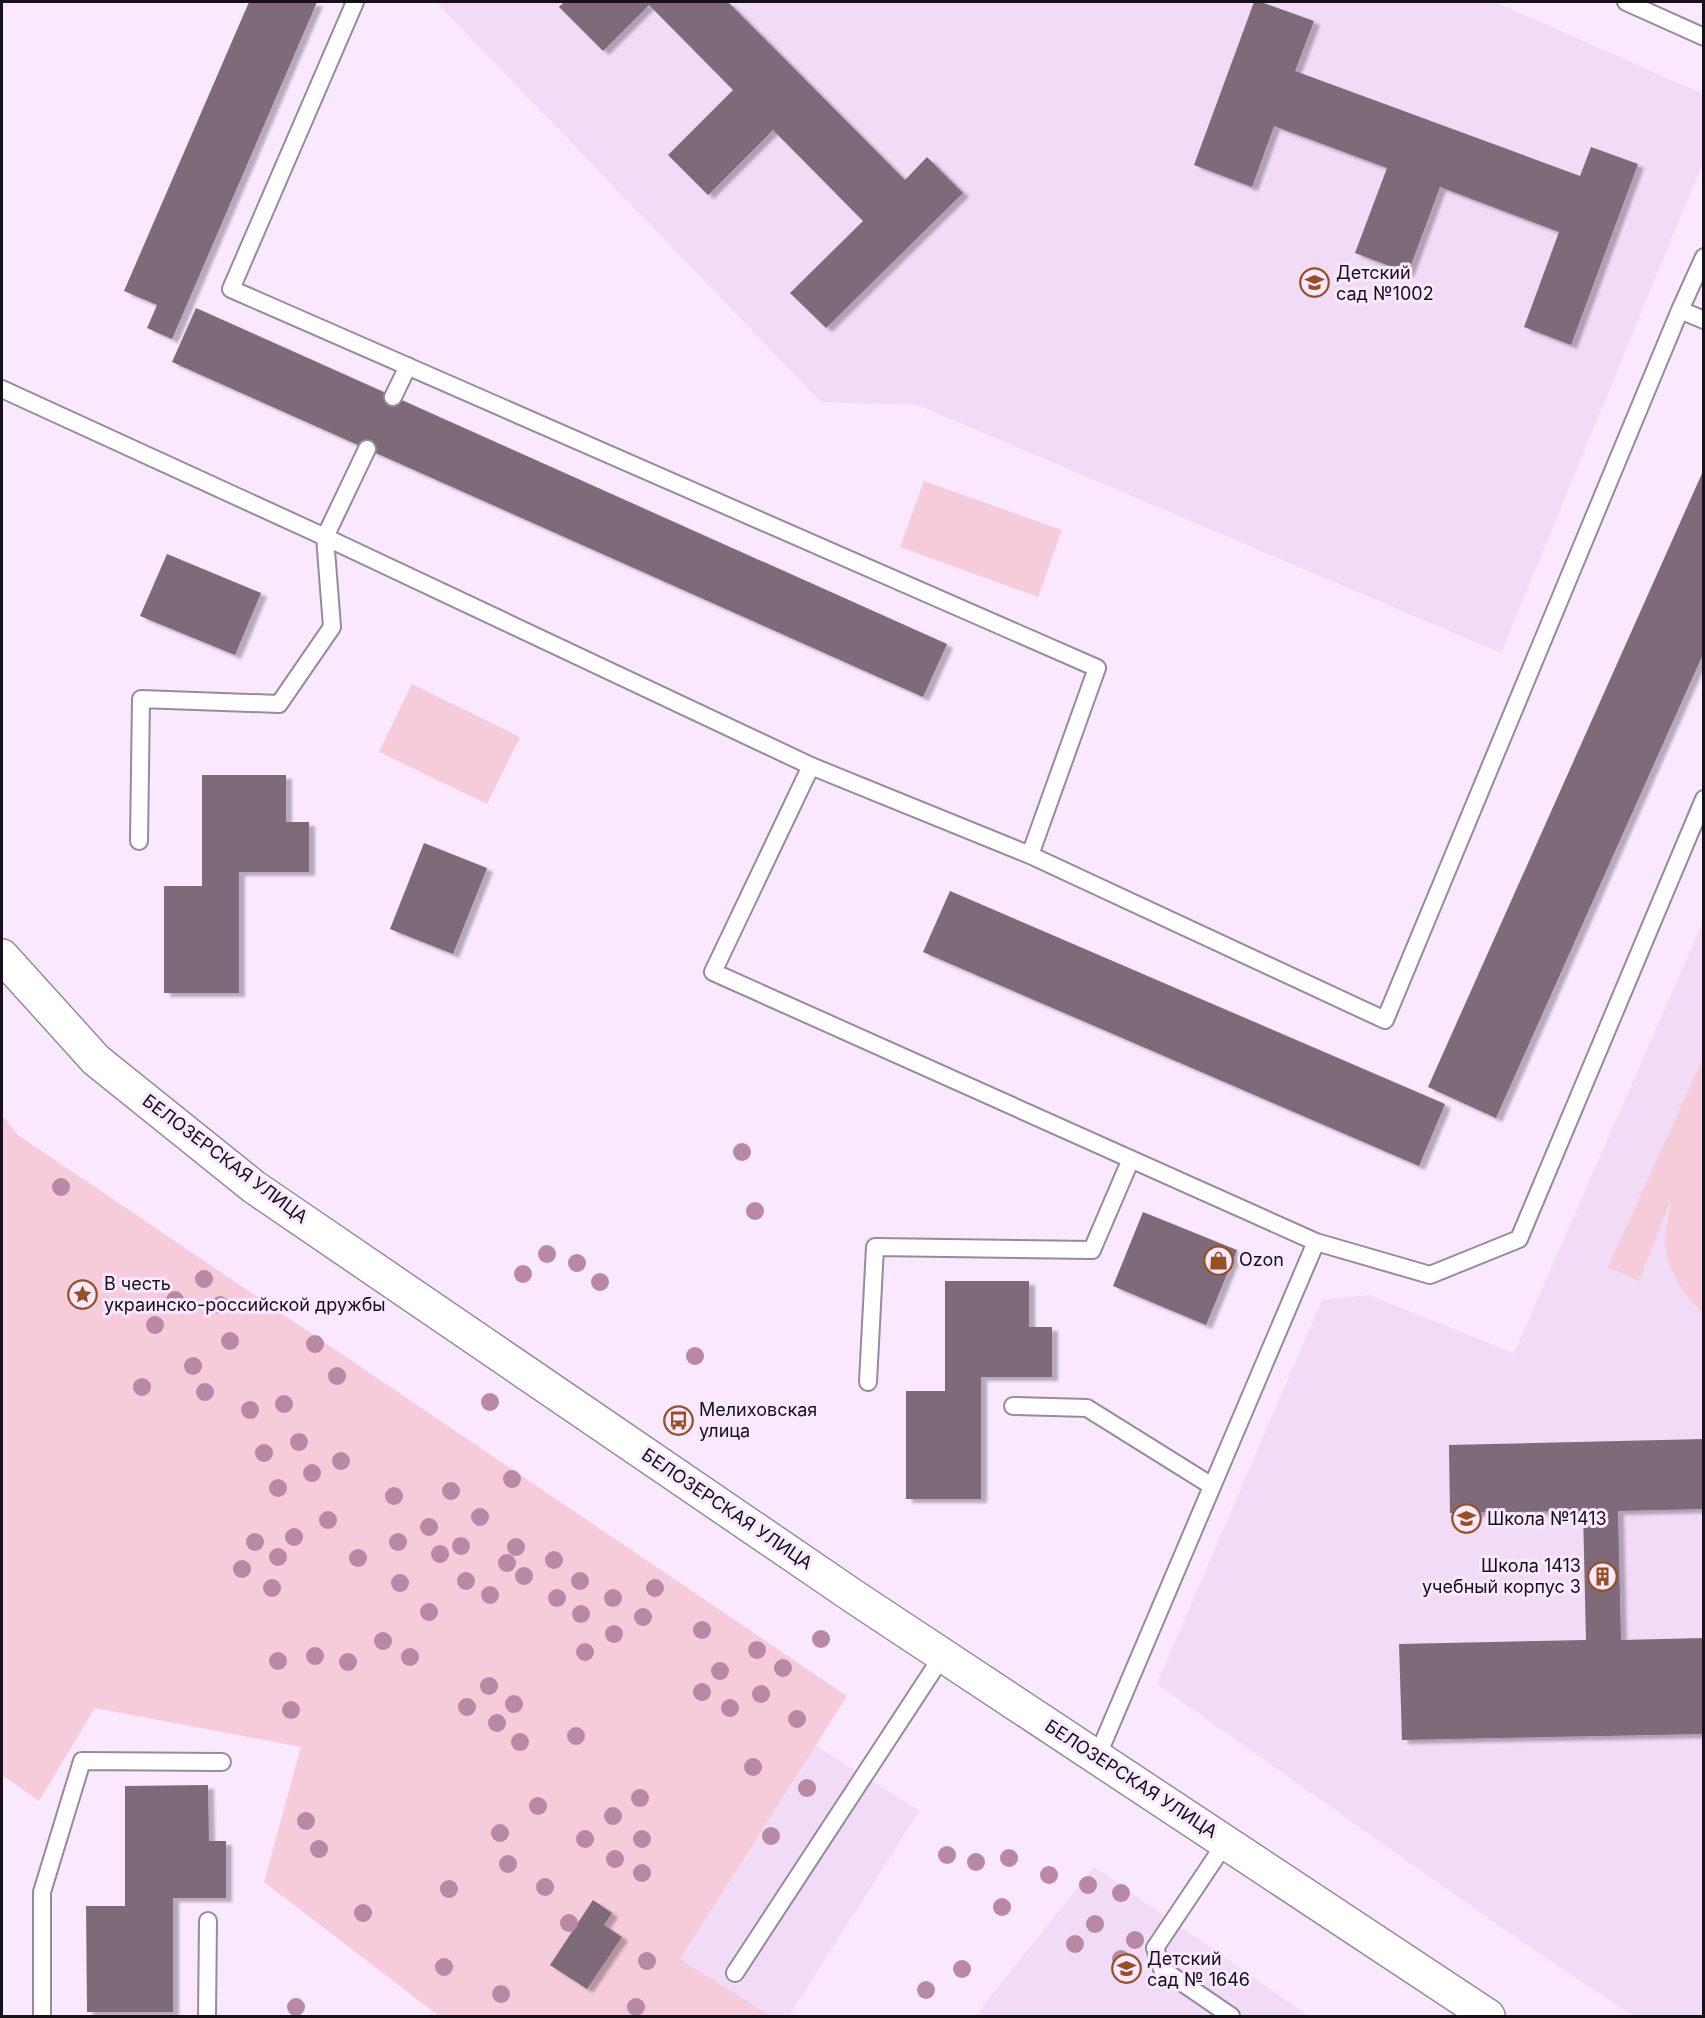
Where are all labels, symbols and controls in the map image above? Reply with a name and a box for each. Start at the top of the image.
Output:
place label: Детский сад №1002 [1336,262,1434,304]
school or university icon: Детский сад №1002 [1299,267,1331,299]
street label: БЕЛОЗЕРСКАЯ УЛИЦА [139,1090,312,1228]
shop icon: Ozon [1202,1244,1234,1276]
place label: Ozon [1239,1249,1284,1270]
place label: В честь украинско-российской дружбы [104,1273,386,1315]
place icon: В честь украинско-российской дружбы [67,1278,99,1310]
place label: Мелиховская улица [699,1399,817,1441]
bus stop icon: Мелиховская улица [662,1404,694,1436]
street label: БЕЛОЗЕРСКАЯ УЛИЦА [638,1444,817,1574]
school or university icon: Школа №1413 [1450,1503,1482,1535]
place label: Школа №1413 [1487,1508,1607,1529]
place label: Школа 1413 учебный корпус 3 [1422,1555,1581,1597]
building icon: Школа 1413 учебный корпус 3 [1586,1560,1618,1592]
street label: БЕЛОЗЕРСКАЯ УЛИЦА [1041,1715,1221,1842]
place label: Детский сад № 1646 [1147,1948,1250,1990]
school or university icon: Детский сад № 1646 [1110,1953,1142,1985]

